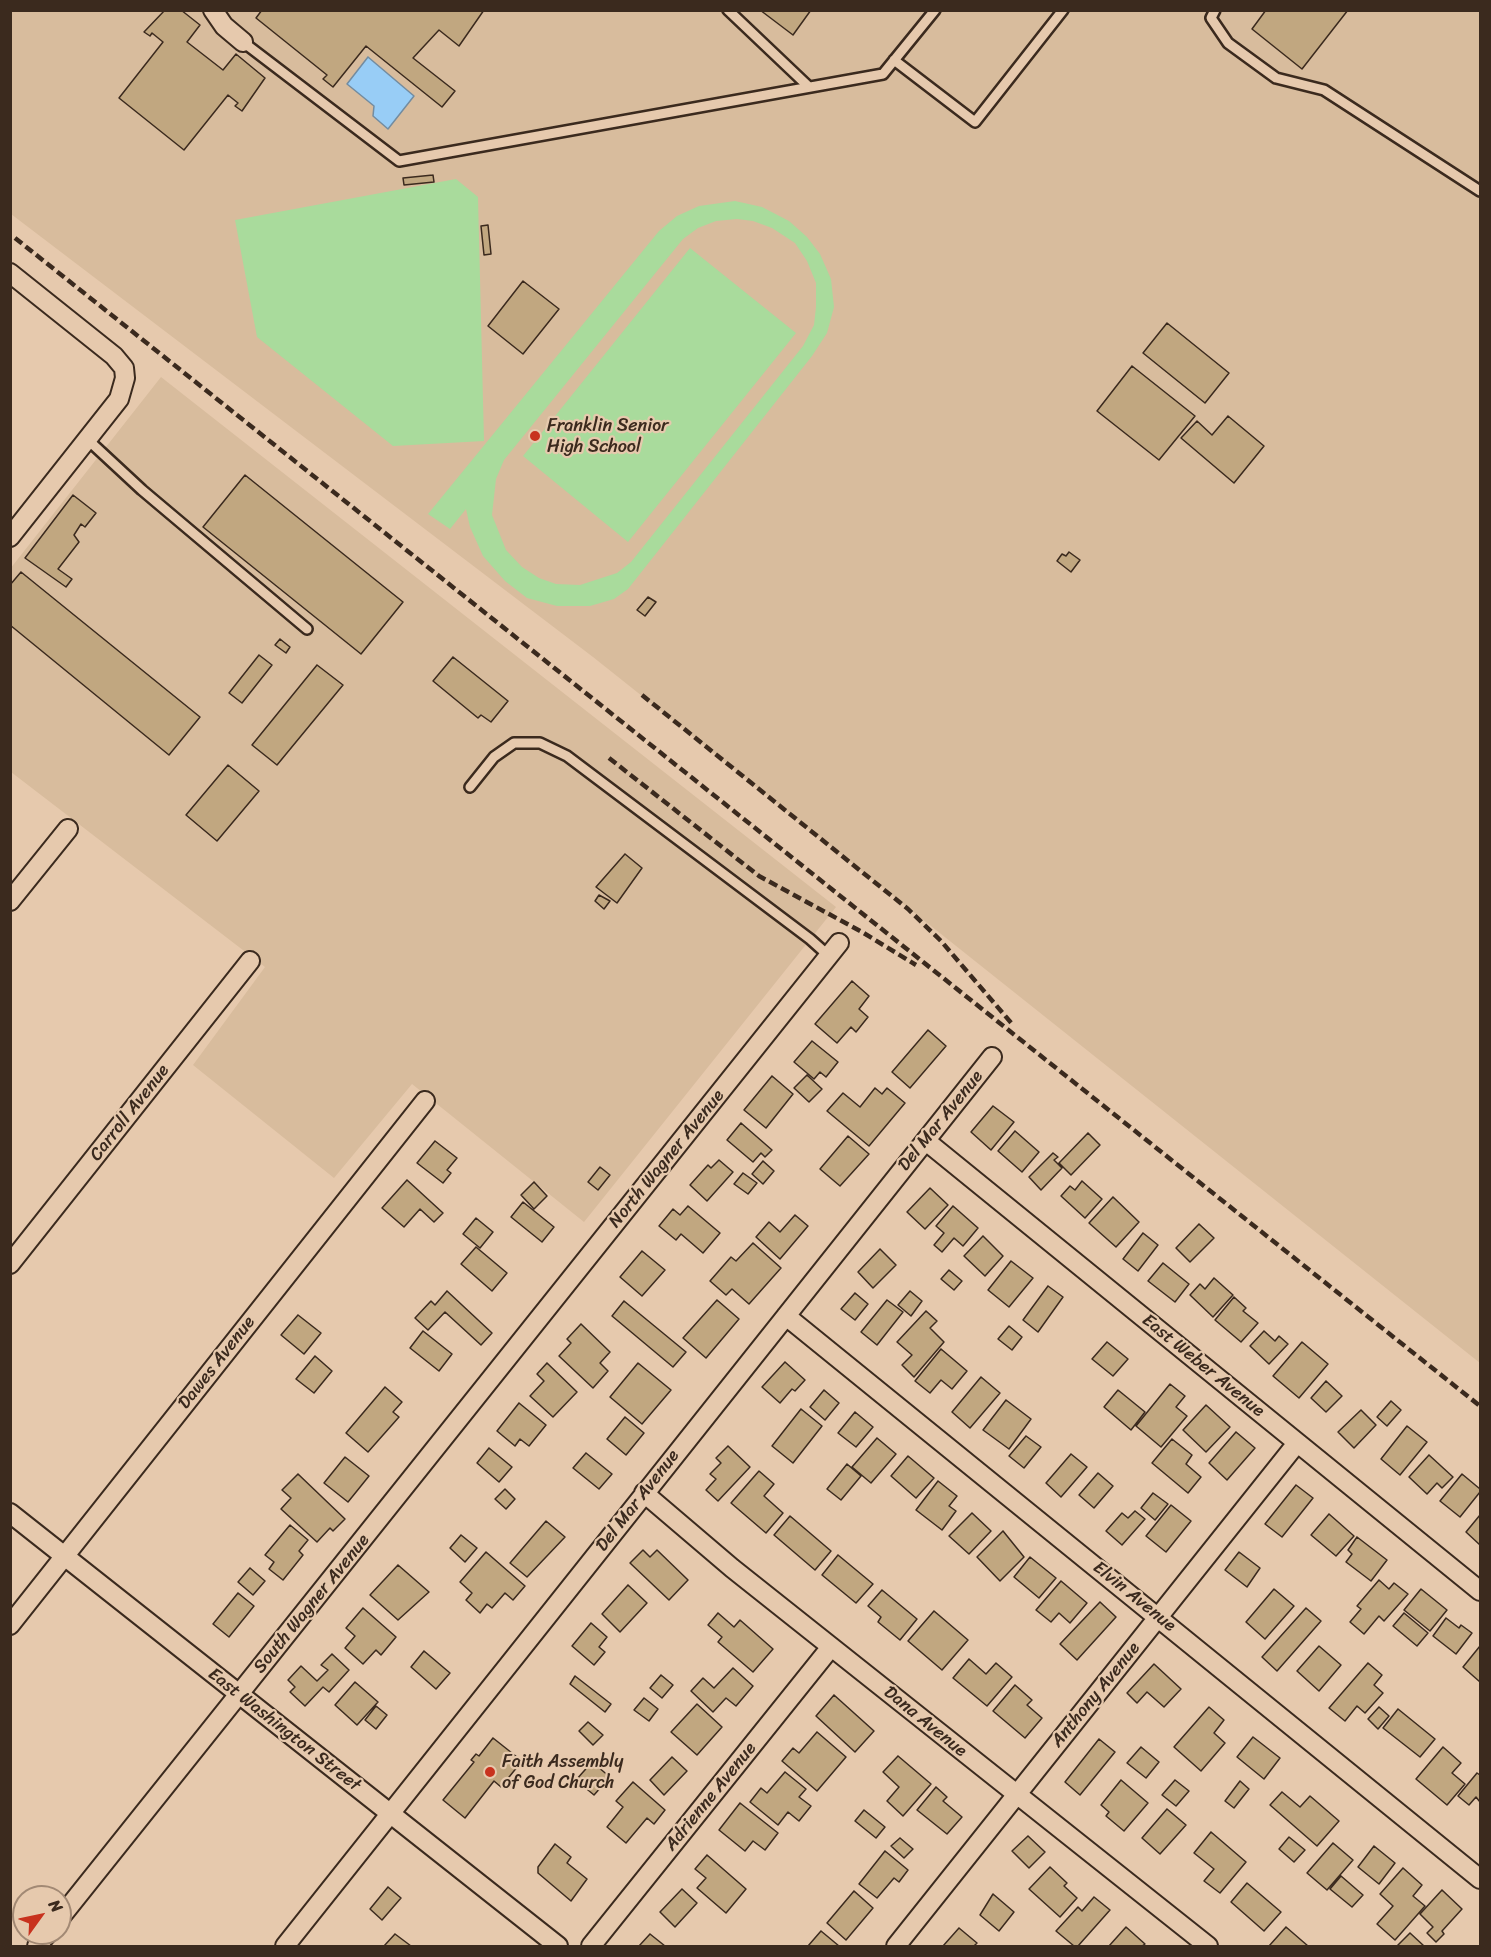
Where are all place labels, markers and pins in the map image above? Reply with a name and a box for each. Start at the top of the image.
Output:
place label: Franklin Senior High School [547,415,668,458]
marker: Franklin Senior High School [528,429,542,443]
place label: Faith Assembly of God Church [502,1751,623,1794]
marker: Faith Assembly of God Church [483,1765,497,1779]

